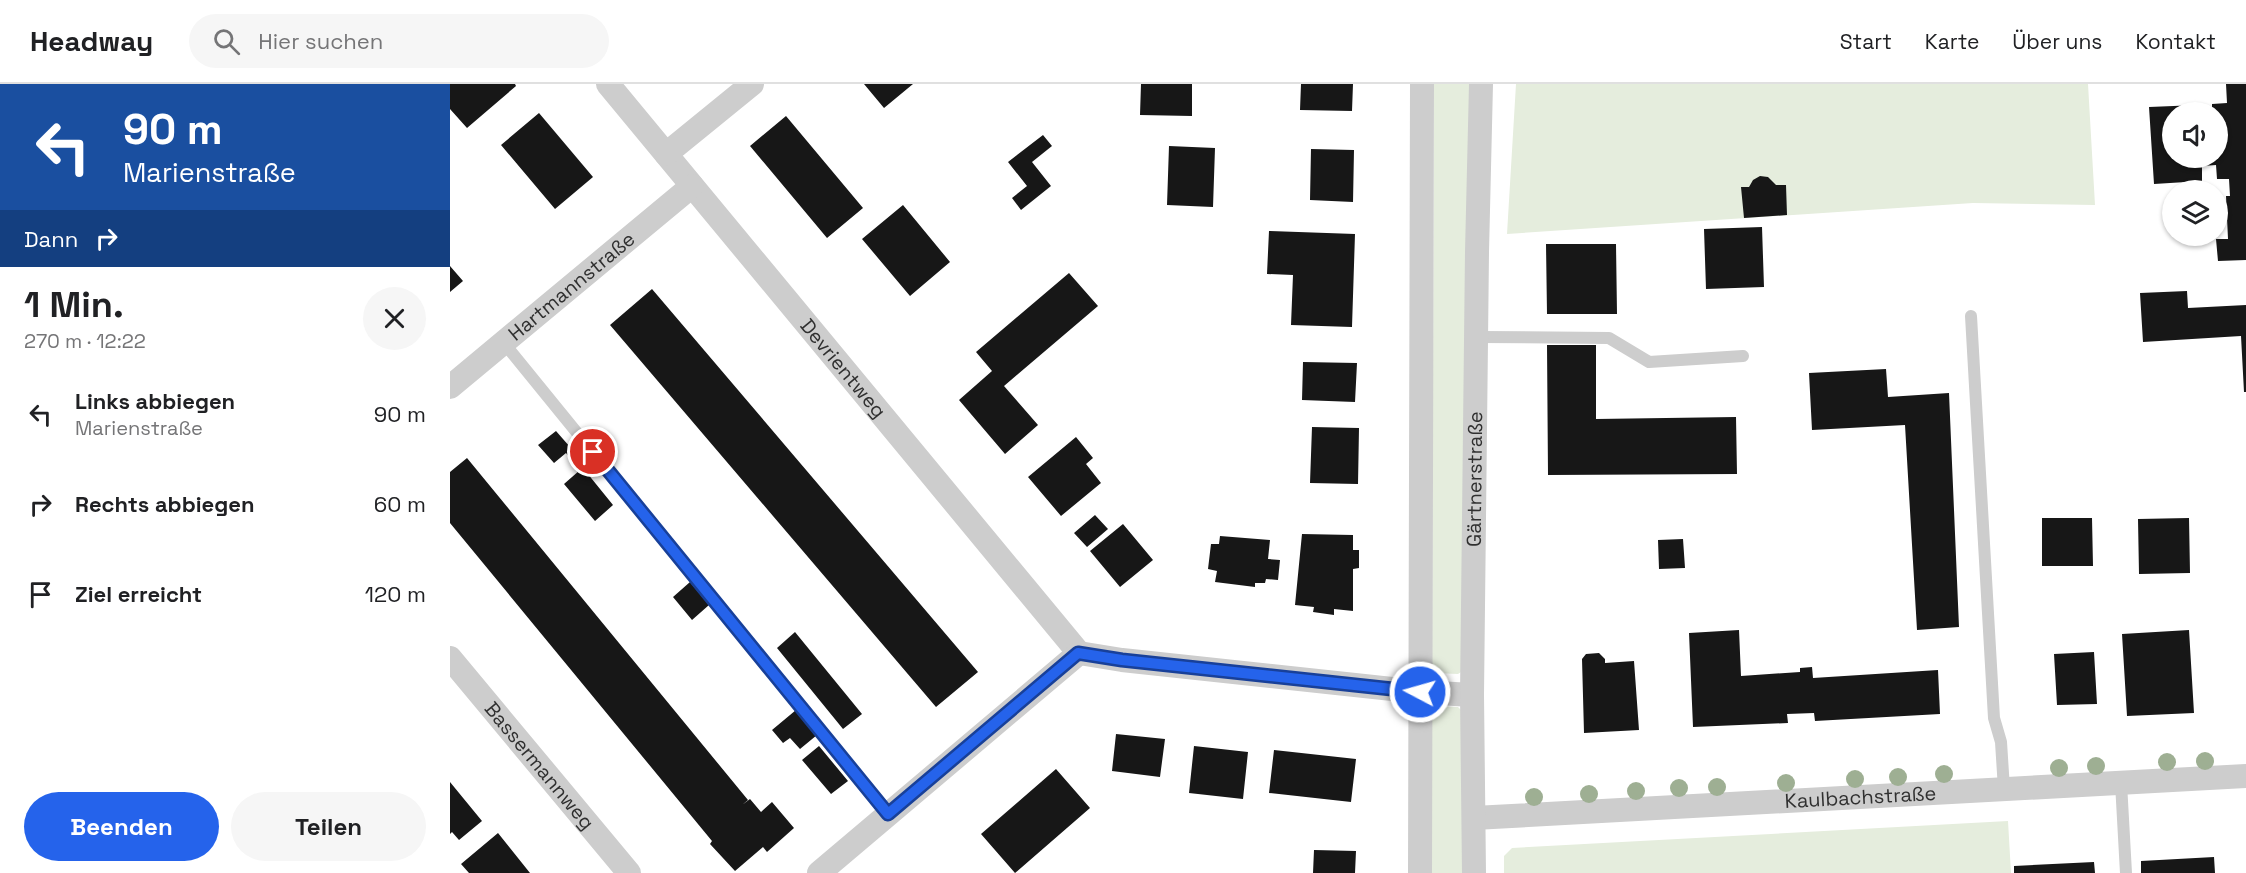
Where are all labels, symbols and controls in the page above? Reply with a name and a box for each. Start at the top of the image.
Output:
search box [189,14,609,68]
text: Headway [30,23,153,59]
icon: search [210,25,243,58]
text: Hier suchen [258,27,383,55]
text: Start [1840,28,1892,55]
text: Karte [1925,28,1979,55]
text: Über uns [2012,28,2102,55]
text: Kontakt [2135,28,2216,55]
map controls [2162,102,2228,246]
button: sound [2162,102,2228,168]
text: 90 m [123,103,223,156]
icon: left [24,108,102,186]
text: Marienstraße [123,155,296,190]
button: layers [2162,180,2228,246]
icon: right [90,222,123,255]
text: Dann [24,225,78,253]
street label: Hartmannstraße [503,226,640,346]
text: 1 Min. [24,282,124,328]
button: close [363,287,426,350]
street label: Devrientweg [795,313,892,423]
text: 270 m · 12:22 [24,328,146,354]
text: Links abbiegen [75,387,235,415]
icon: left [24,398,57,431]
text: 90 m [374,400,426,428]
street label: Gärtnerstraße [1461,411,1488,547]
text: Marienstraße [75,415,203,441]
pin [567,426,618,477]
icon: arrive [576,435,609,468]
icon: right [24,488,57,521]
text: Rechts abbiegen [75,490,255,518]
text: 60 m [374,490,426,518]
icon: arrive [24,578,57,611]
text: Ziel erreicht [75,580,202,608]
text: 120 m [365,580,426,608]
position arrow [1388,660,1452,724]
street label: Bassermannweg [479,696,600,835]
street label: Kaulbachstraße [1784,780,1937,814]
button: Beenden [24,792,219,861]
button: Teilen [231,792,426,861]

